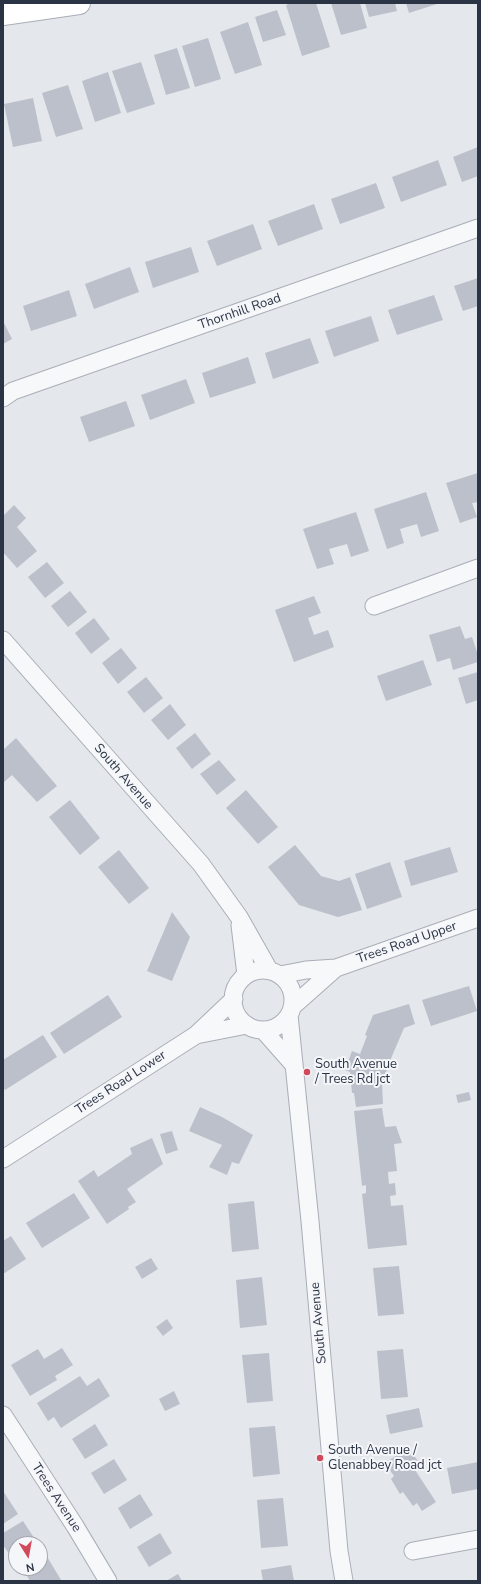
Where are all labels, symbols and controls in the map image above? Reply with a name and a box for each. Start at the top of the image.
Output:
street label: Thornhill Road [197,291,283,333]
street label: South Avenue [90,741,156,813]
street label: Trees Road Upper [355,919,459,967]
street label: Trees Road Lower [73,1048,169,1118]
place label: South Avenue / Trees Rd jct [315,1057,397,1088]
marker: South Avenue / Trees Rd jct [302,1067,312,1077]
street label: South Avenue [308,1281,330,1365]
place label: South Avenue / Glenabbey Road jct [328,1443,442,1474]
marker: South Avenue / Glenabbey Road jct [315,1453,325,1463]
street label: Trees Avenue [28,1461,84,1535]
north arrow [8,1536,48,1576]
text: N [25,1559,36,1575]

